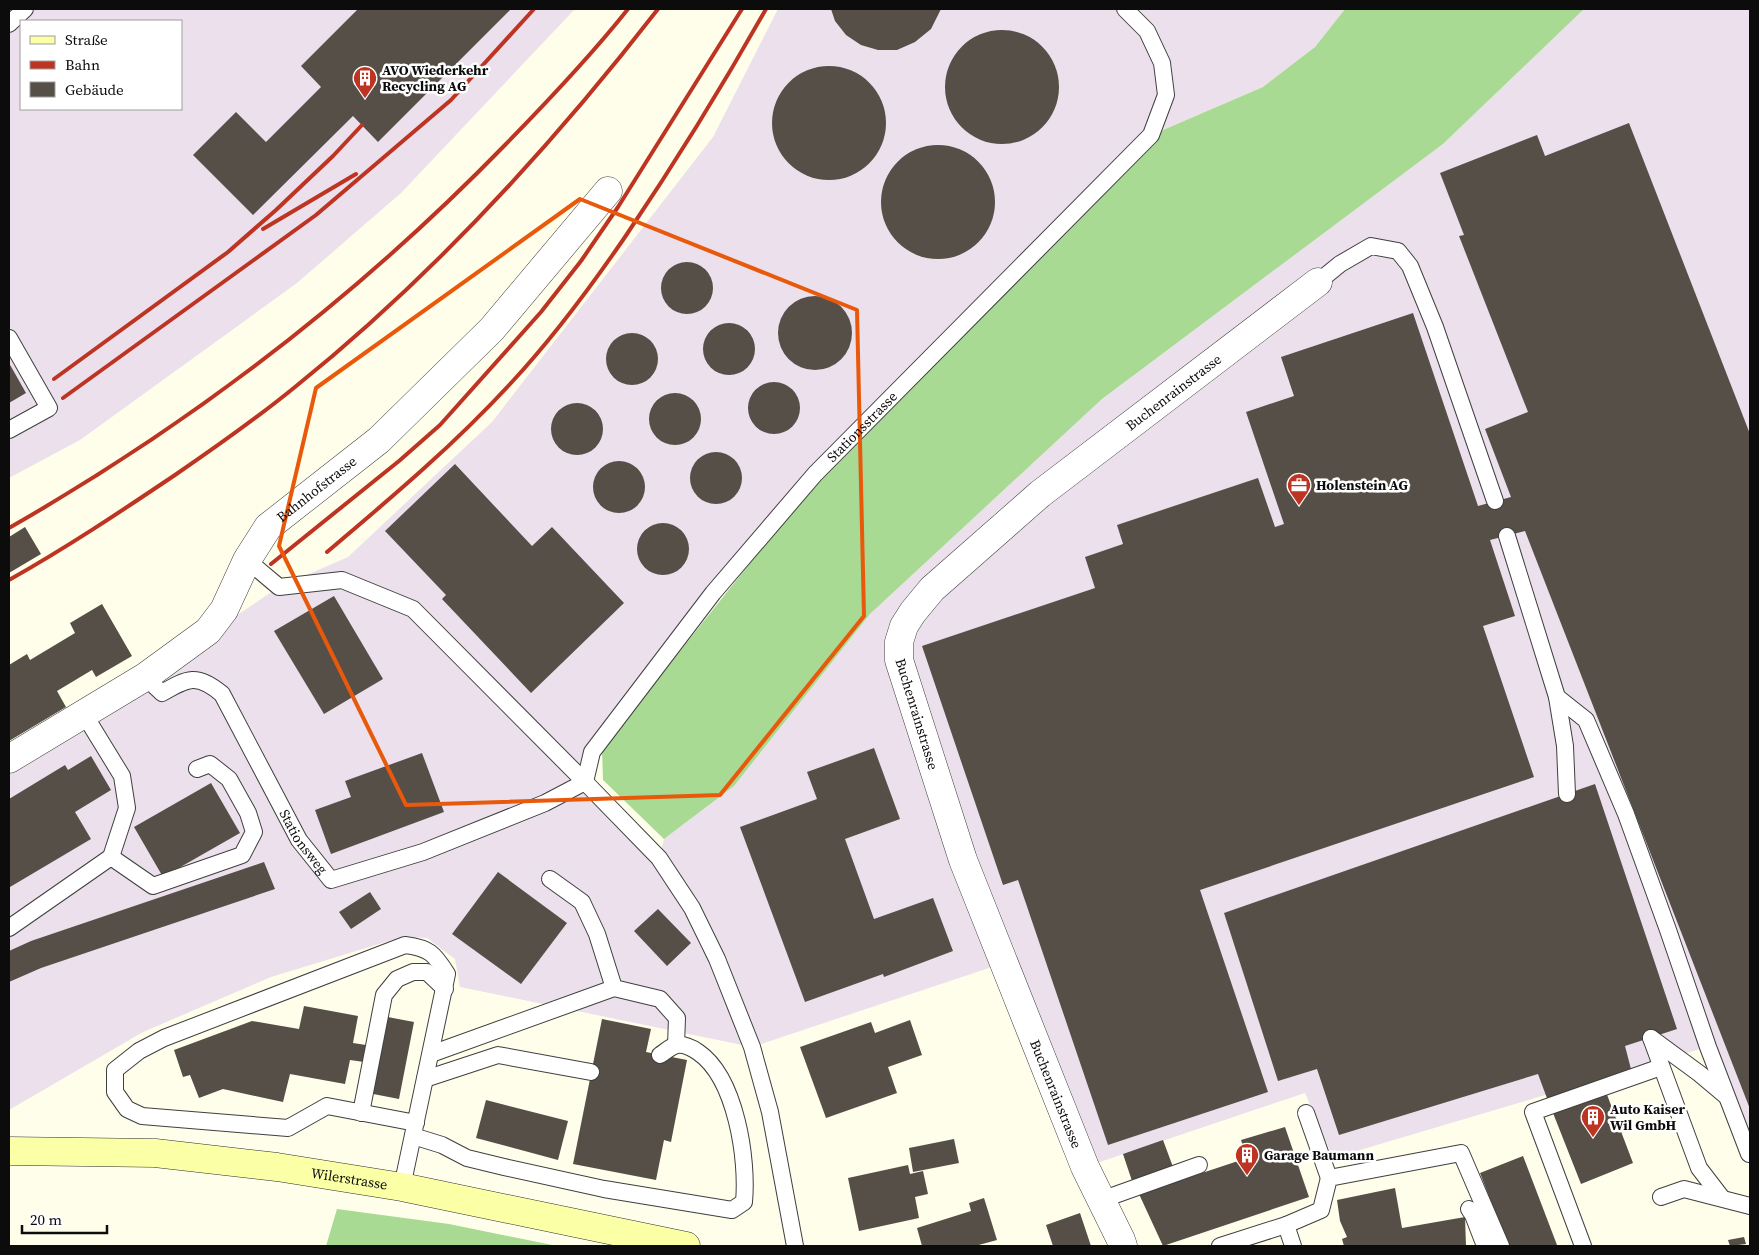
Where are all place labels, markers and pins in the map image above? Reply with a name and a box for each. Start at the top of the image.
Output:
place label: AVO Wiederkehr Recycling AG [382,60,489,96]
building icon: AVO Wiederkehr Recycling AG [352,65,378,99]
office icon: Holenstein AG [1286,472,1312,506]
place label: Holenstein AG [1316,475,1408,495]
place label: Auto Kaiser Wil GmbH [1610,1099,1685,1135]
building icon: Auto Kaiser Wil GmbH [1580,1104,1606,1138]
building icon: Garage Baumann [1234,1142,1260,1176]
place label: Garage Baumann [1264,1145,1374,1165]

